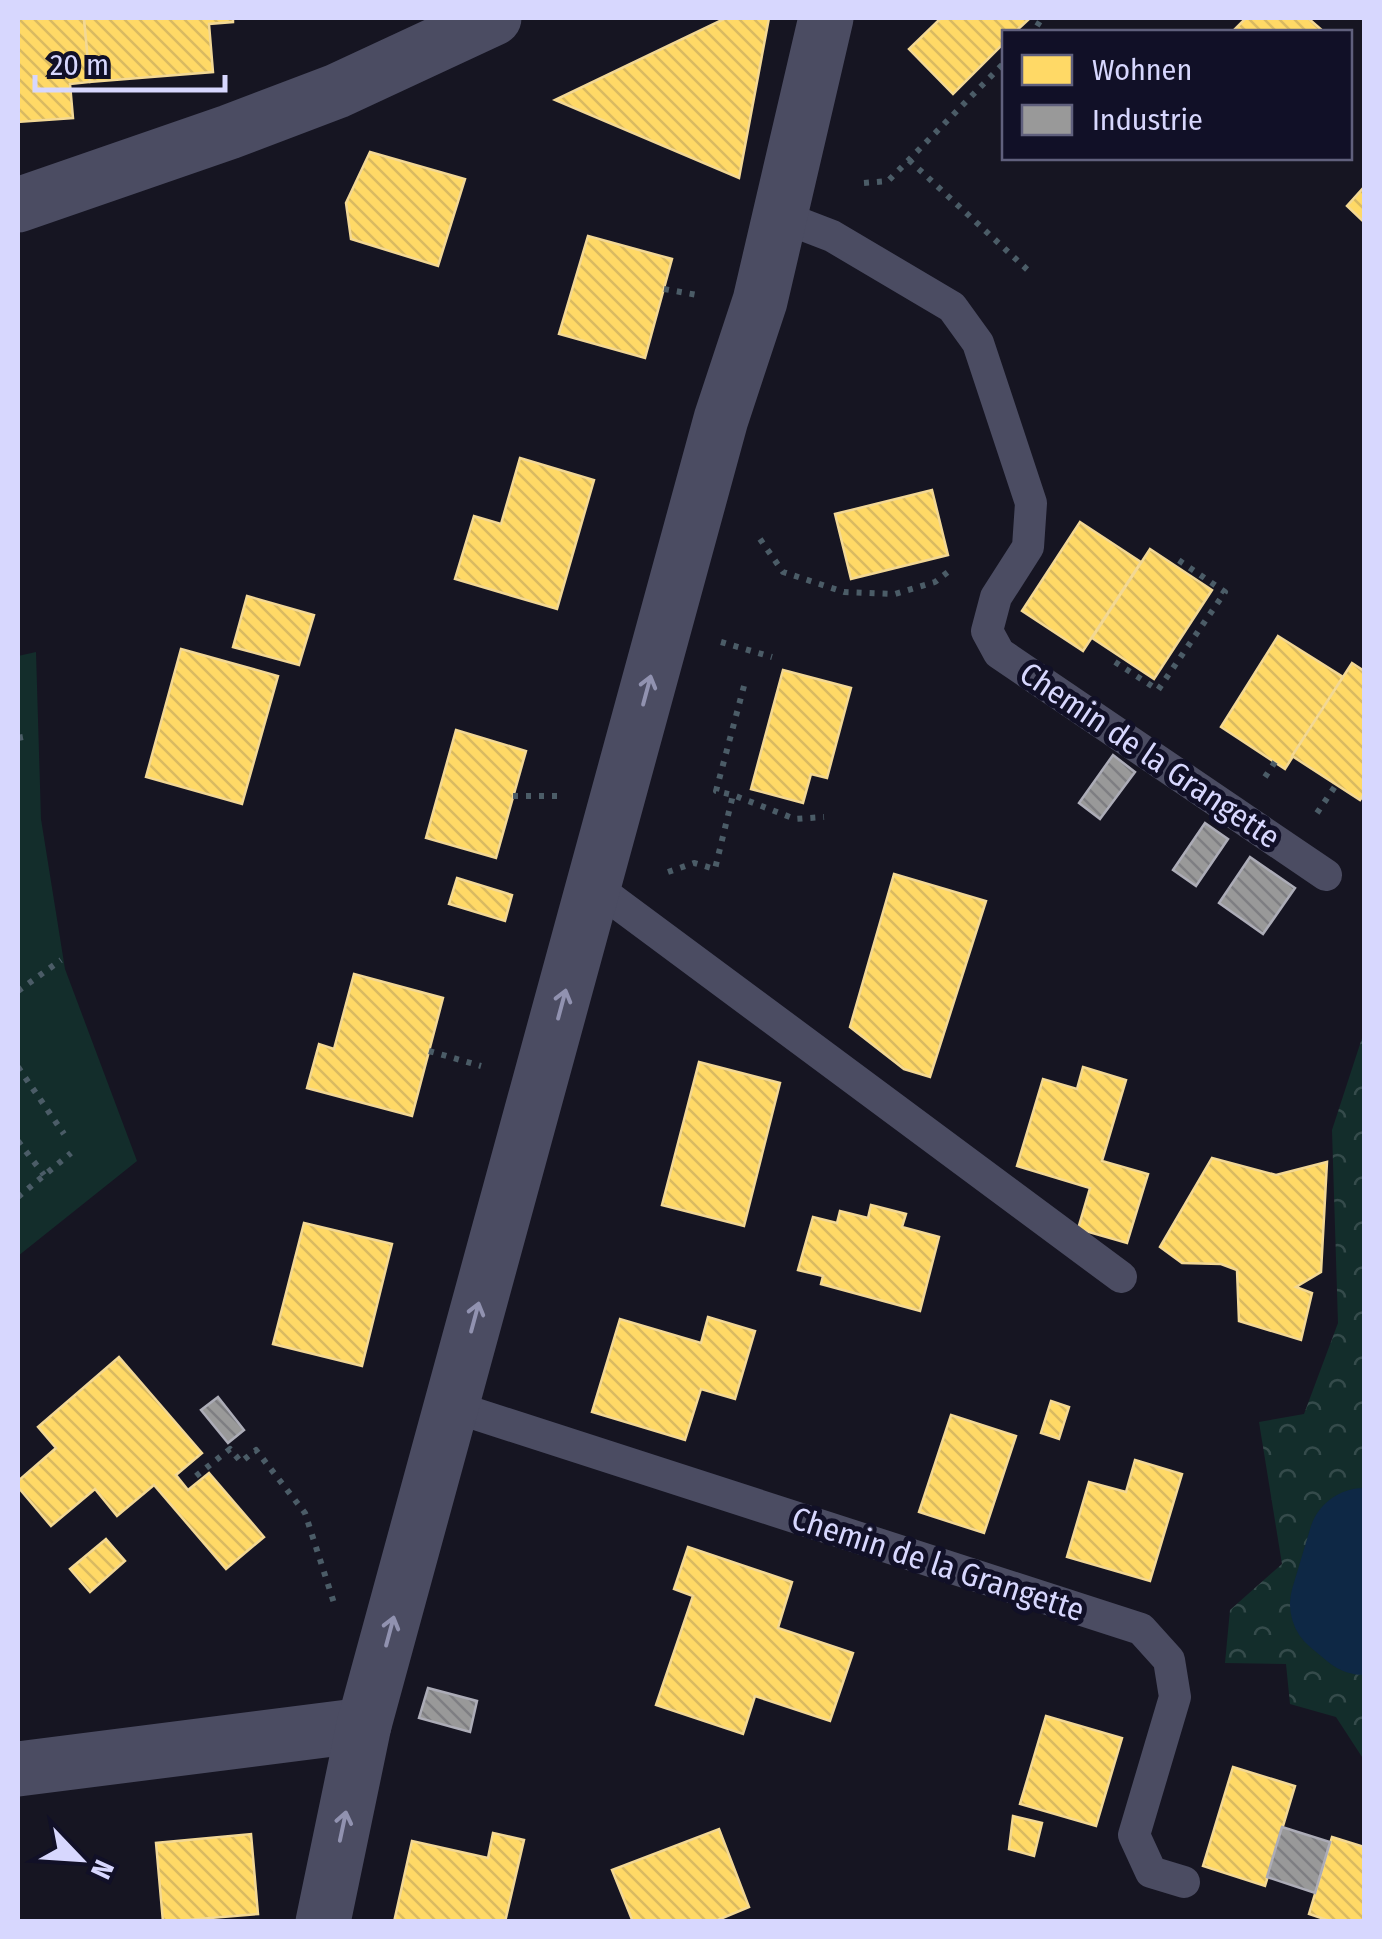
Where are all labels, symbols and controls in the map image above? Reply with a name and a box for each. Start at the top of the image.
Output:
scale bar [35,30,225,92]
legend [1002,30,1352,160]
text: 20 m [50,47,109,83]
text: Wohnen [1092,52,1192,88]
text: Industrie [1092,102,1203,138]
street label: Chemin de la Grangette [1013,654,1287,856]
one-way arrow [639,675,658,706]
one-way arrow [554,989,572,1020]
one-way arrow [467,1302,486,1333]
street label: Chemin de la Grangette [787,1499,1089,1629]
one-way arrow [381,1615,400,1647]
north arrow [30,1809,130,1909]
one-way arrow [334,1811,353,1843]
text: N [84,1855,121,1884]

